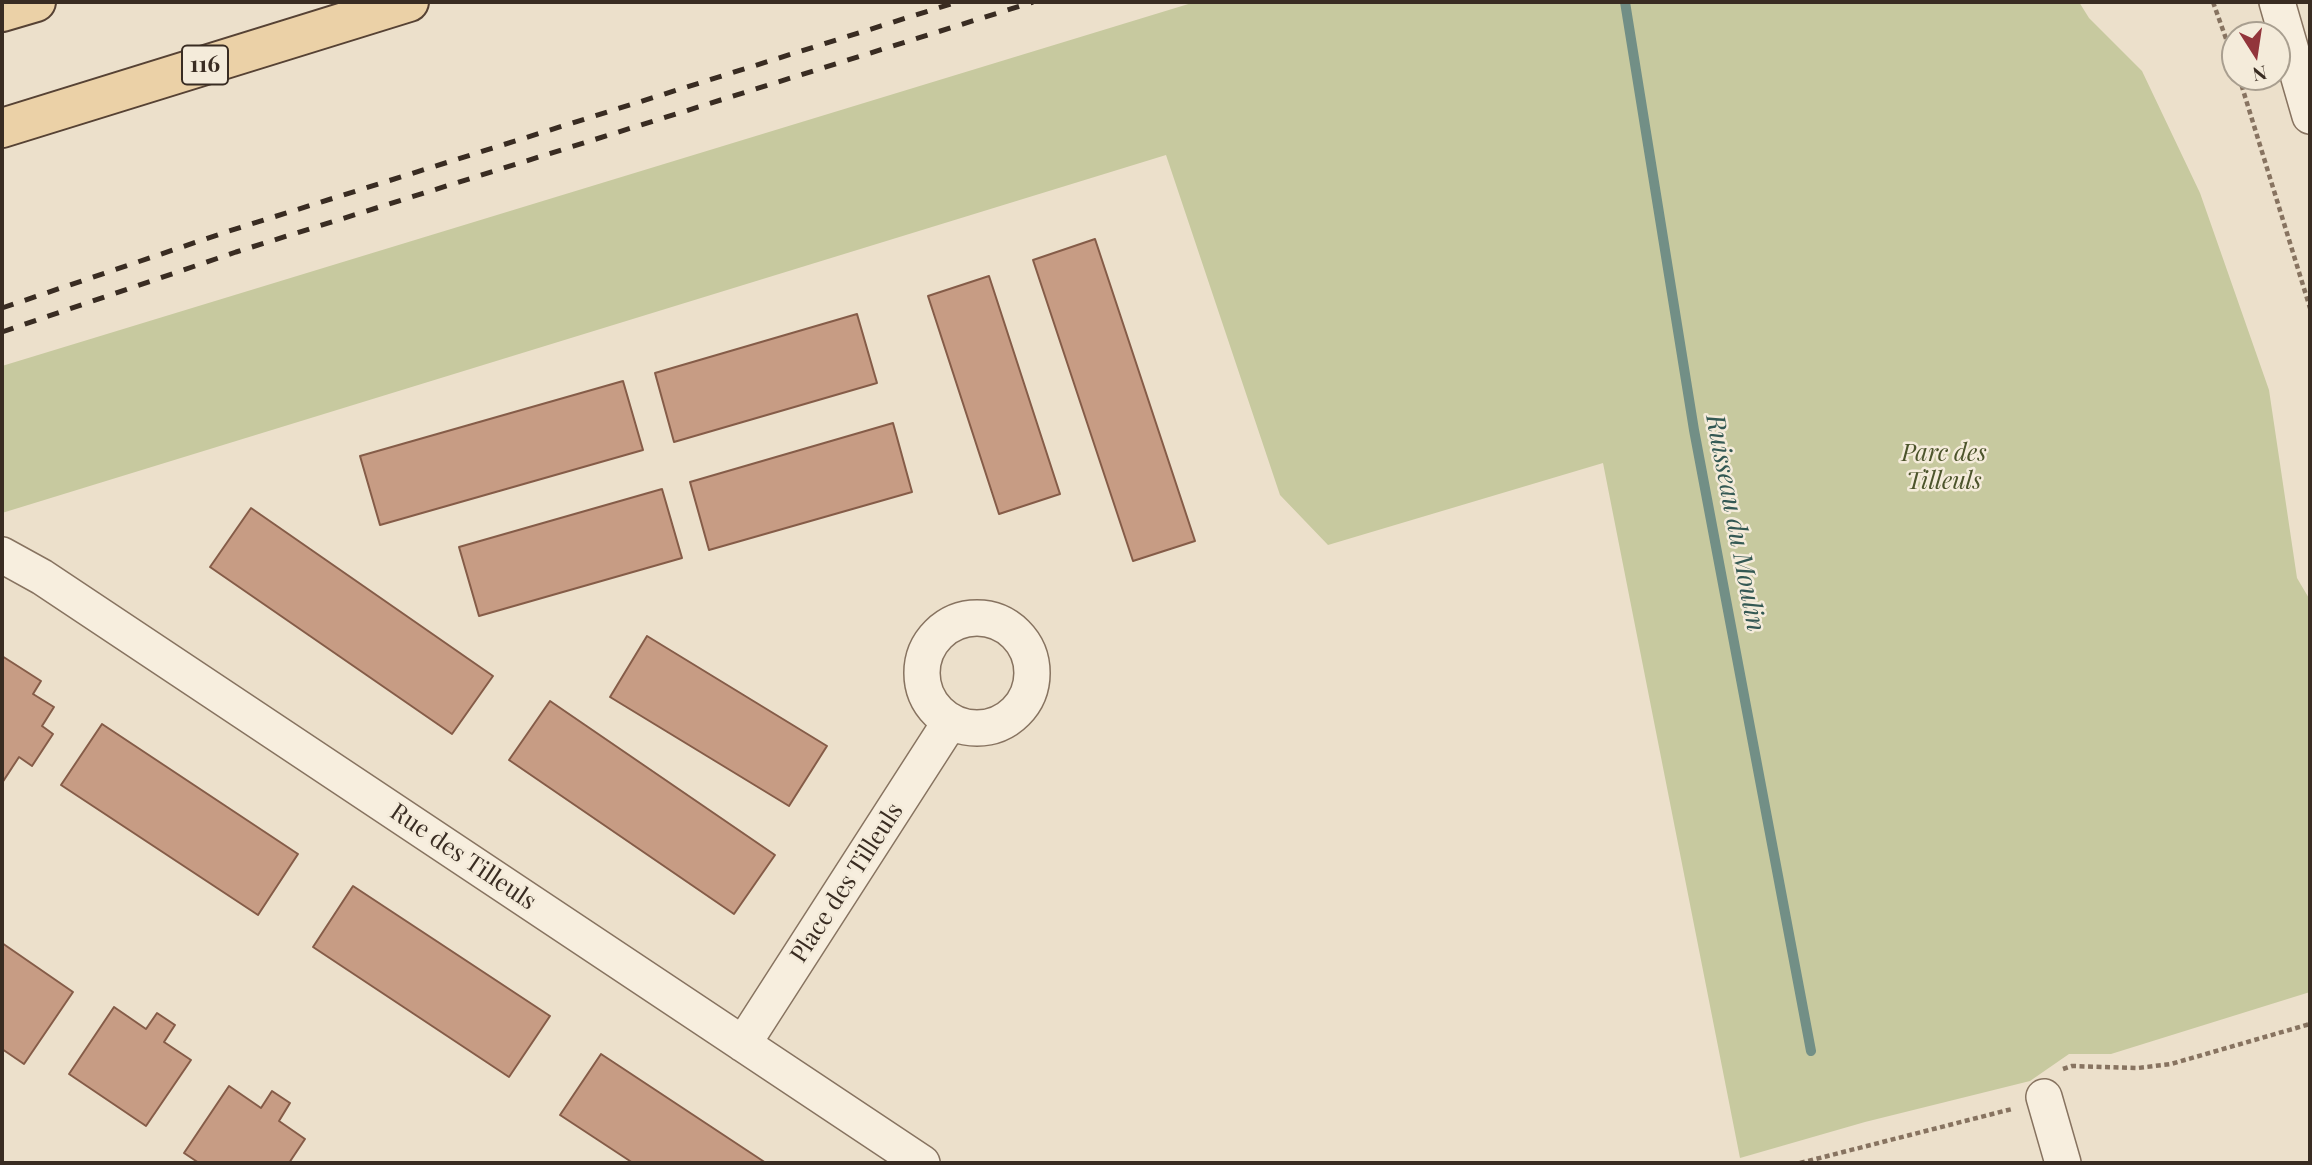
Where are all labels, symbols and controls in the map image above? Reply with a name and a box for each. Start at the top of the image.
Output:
north arrow [2221,21,2291,91]
road number: 116 [182,46,228,85]
text: N [2251,60,2269,89]
water label: Ruisseau du Moulin [1699,412,1771,634]
park label: Parc des Tilleuls [1901,440,1987,496]
street label: Rue des Tilleuls [385,798,541,916]
street label: Place des Tilleuls [785,798,909,968]

